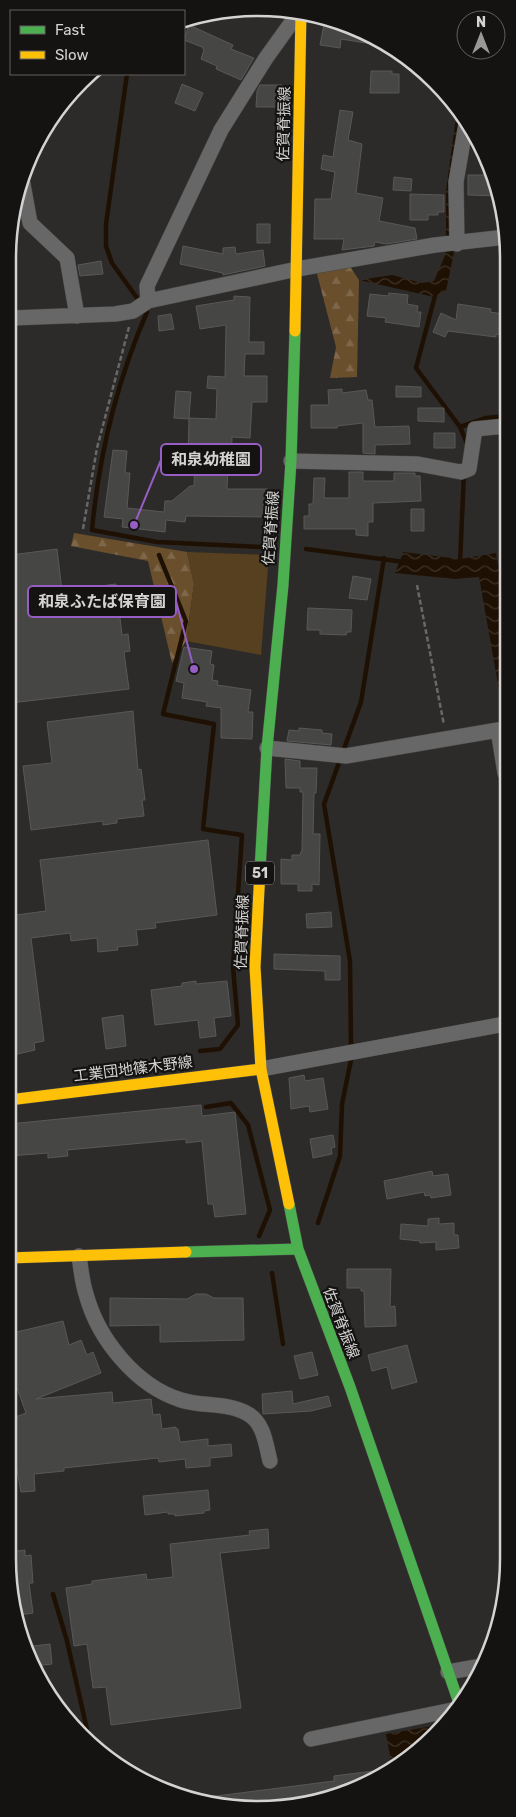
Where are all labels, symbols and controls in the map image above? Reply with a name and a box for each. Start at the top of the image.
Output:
legend [10,10,185,75]
north arrow [456,10,506,60]
text: N [476,14,486,31]
text: Fast [55,21,85,39]
text: Slow [55,46,88,64]
street label: 佐賀脊振線 [274,86,294,162]
callout: 和泉幼稚園 [161,444,261,475]
text: 和泉幼稚園 [171,450,251,469]
street label: 佐賀脊振線 [259,490,283,566]
callout: 和泉ふたば保育園 [28,586,176,617]
text: 和泉ふたば保育園 [38,592,166,611]
road number: 51 [246,861,274,884]
street label: 佐賀脊振線 [232,894,252,970]
street label: 工業団地篠木野線 [72,1053,194,1085]
street label: 佐賀脊振線 [319,1285,363,1361]

